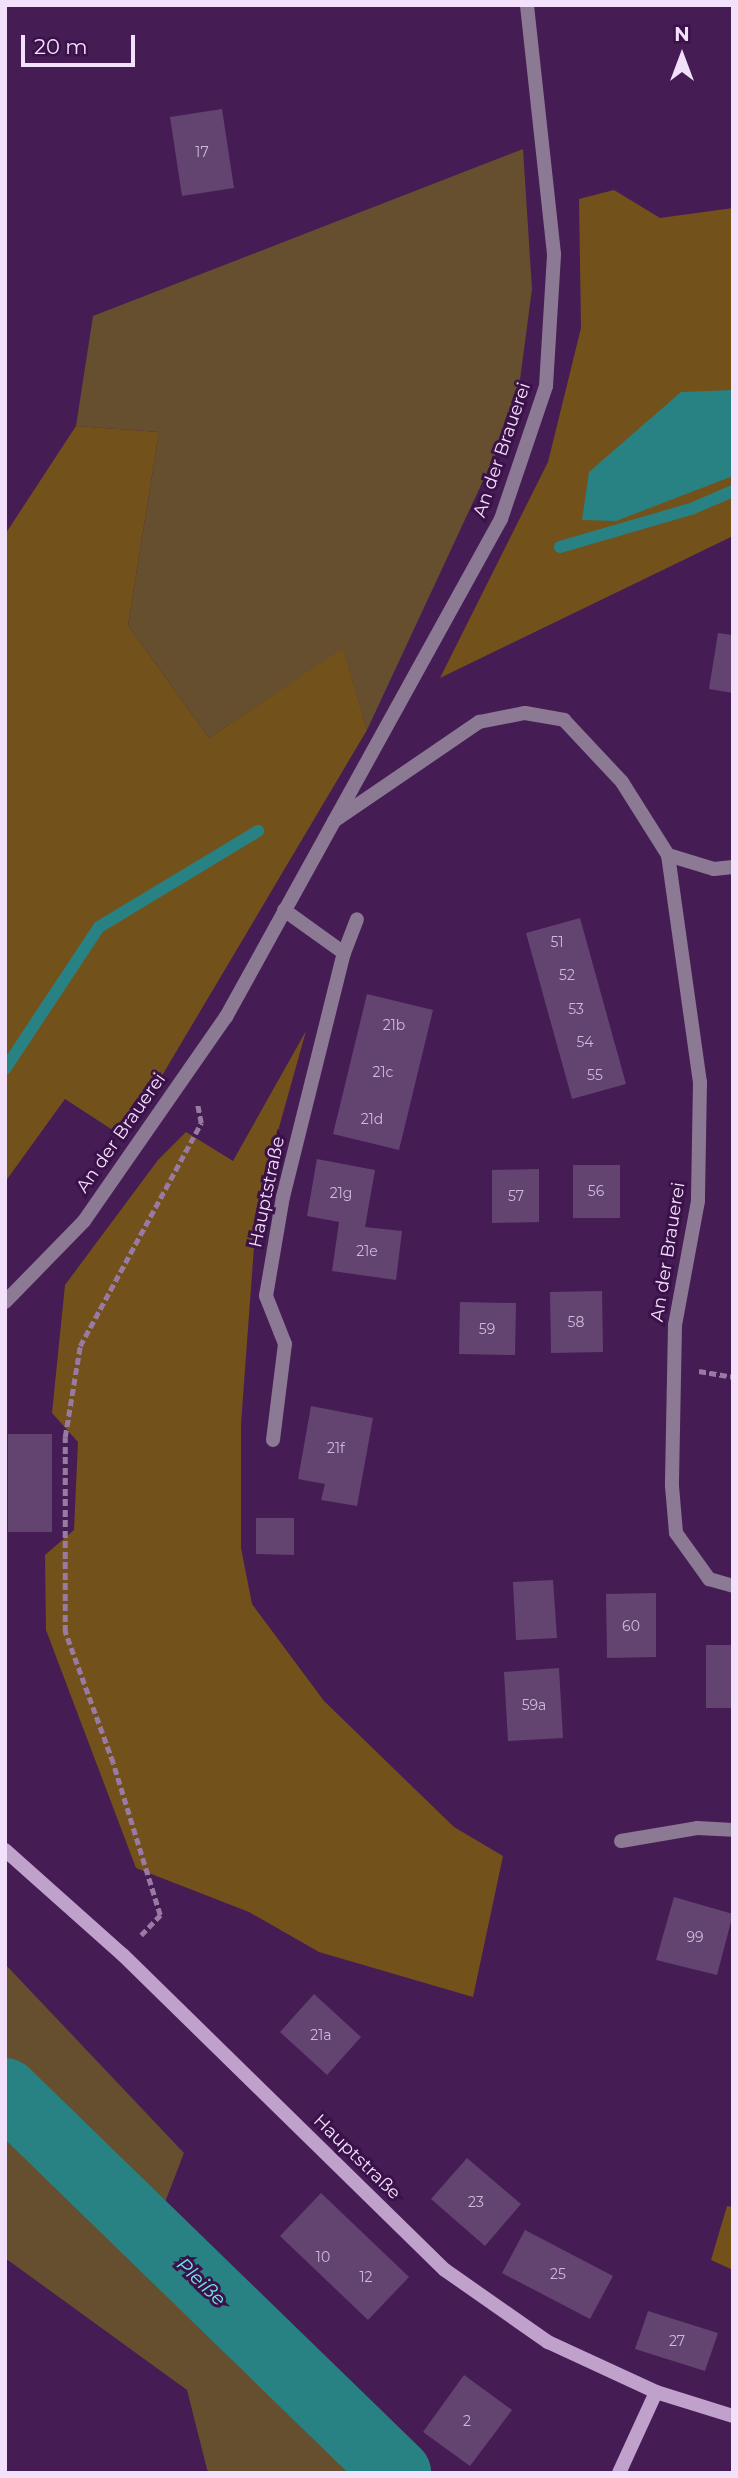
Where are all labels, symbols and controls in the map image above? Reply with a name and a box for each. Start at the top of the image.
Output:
scale bar [24,21,138,65]
north arrow [647,21,717,91]
text: N [674,23,690,46]
text: 20 m [34,34,88,59]
house number: 17 [195,144,209,160]
street label: An der Brauerei [469,380,535,520]
house number: 51 [551,934,563,950]
house number: 52 [559,967,575,983]
house number: 53 [568,1001,584,1017]
house number: 21b [383,1017,405,1033]
house number: 54 [576,1034,594,1050]
house number: 21c [373,1064,393,1080]
house number: 55 [587,1067,603,1083]
street label: An der Brauerei [72,1069,170,1197]
house number: 21d [361,1111,383,1127]
street label: Hauptstraße [245,1135,289,1249]
street label: An der Brauerei [646,1181,690,1323]
house number: 56 [588,1183,604,1199]
house number: 21g [330,1185,352,1201]
house number: 57 [508,1188,524,1204]
house number: 21e [356,1243,378,1259]
house number: 58 [568,1314,584,1330]
house number: 59 [479,1321,495,1337]
house number: 21f [327,1440,345,1456]
house number: 60 [622,1618,640,1634]
house number: 59a [522,1697,546,1713]
house number: 99 [686,1929,704,1945]
house number: 21a [310,2027,332,2043]
street label: Hauptstraße [309,2110,405,2204]
house number: 23 [468,2194,484,2210]
house number: 10 [316,2249,330,2265]
water label: Pleiße [172,2253,230,2311]
house number: 25 [550,2266,566,2282]
house number: 12 [359,2269,373,2285]
house number: 27 [669,2333,685,2349]
house number: 2 [463,2413,471,2429]

